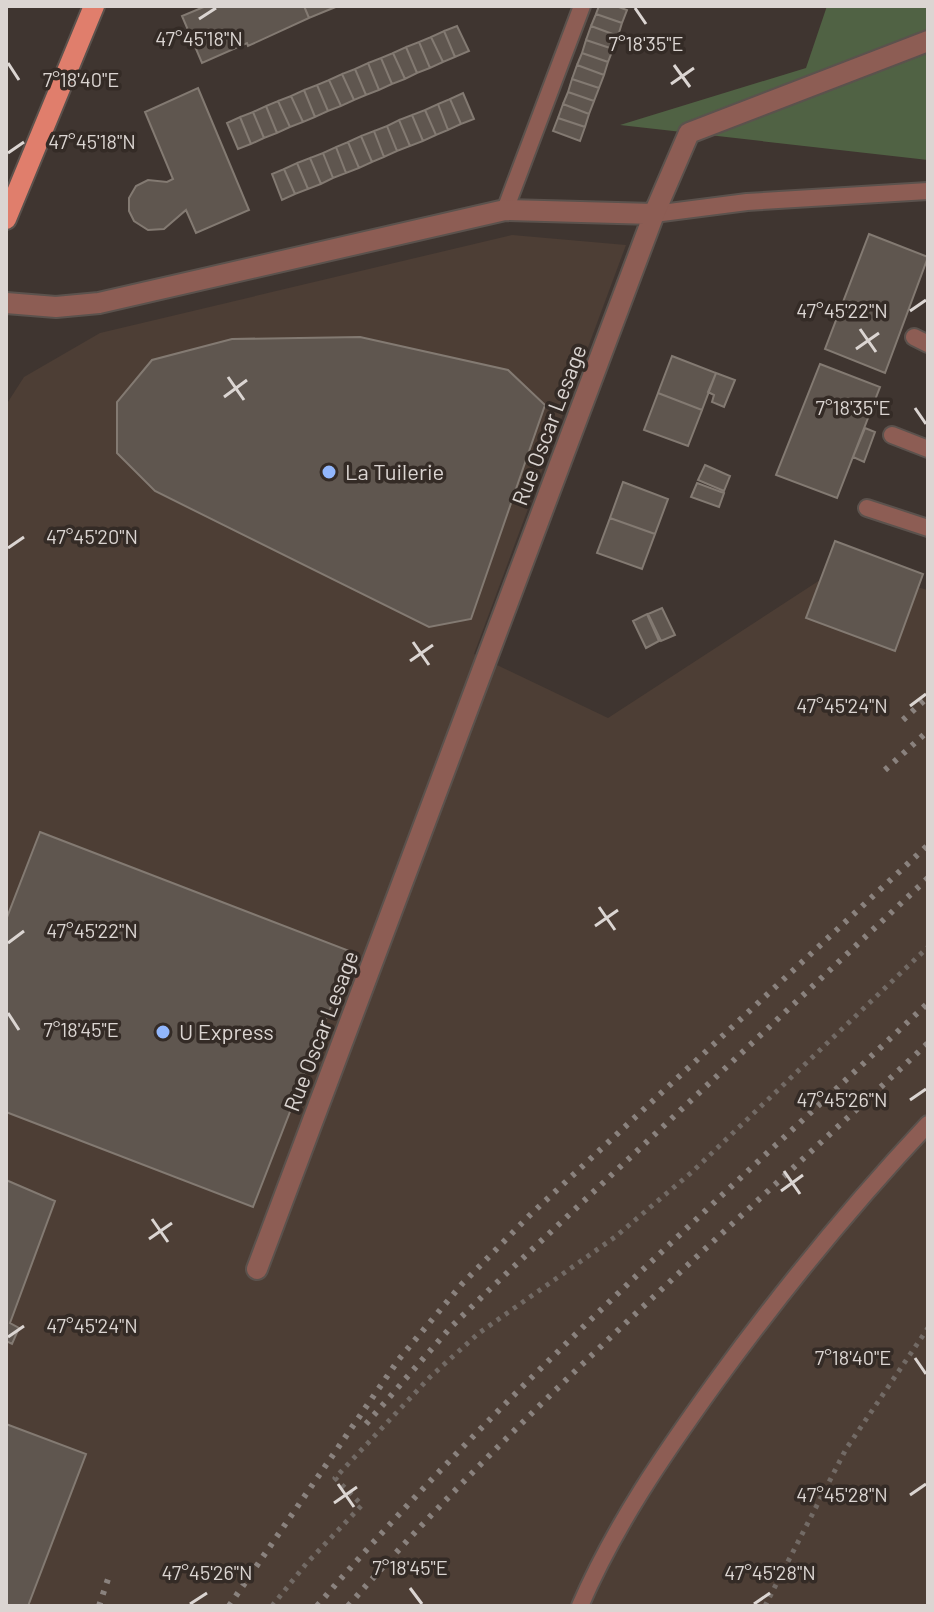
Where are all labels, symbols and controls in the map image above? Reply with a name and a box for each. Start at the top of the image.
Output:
text: 47°45'18"N [155,26,243,50]
text: 7°18'35"E [608,31,684,55]
text: 7°18'40"E [43,67,119,91]
text: 47°45'18"N [48,129,136,153]
text: 47°45'22"N [796,298,888,322]
street label: Rue Oscar Lesage [505,341,591,509]
text: 7°18'35"E [815,395,891,419]
place label: La Tuilerie [345,458,444,484]
marker: La Tuilerie [320,463,338,481]
text: 47°45'20"N [46,524,138,548]
text: 47°45'24"N [796,693,888,717]
text: 47°45'22"N [46,918,138,942]
street label: Rue Oscar Lesage [277,947,363,1115]
text: 7°18'45"E [43,1017,119,1041]
place label: U Express [179,1018,274,1044]
marker: U Express [154,1023,172,1041]
text: 47°45'26"N [796,1087,888,1111]
text: 47°45'24"N [46,1313,138,1337]
text: 7°18'40"E [815,1345,891,1369]
text: 47°45'28"N [796,1482,888,1506]
text: 7°18'45"E [372,1555,448,1579]
text: 47°45'26"N [161,1560,253,1584]
text: 47°45'28"N [724,1560,816,1584]

